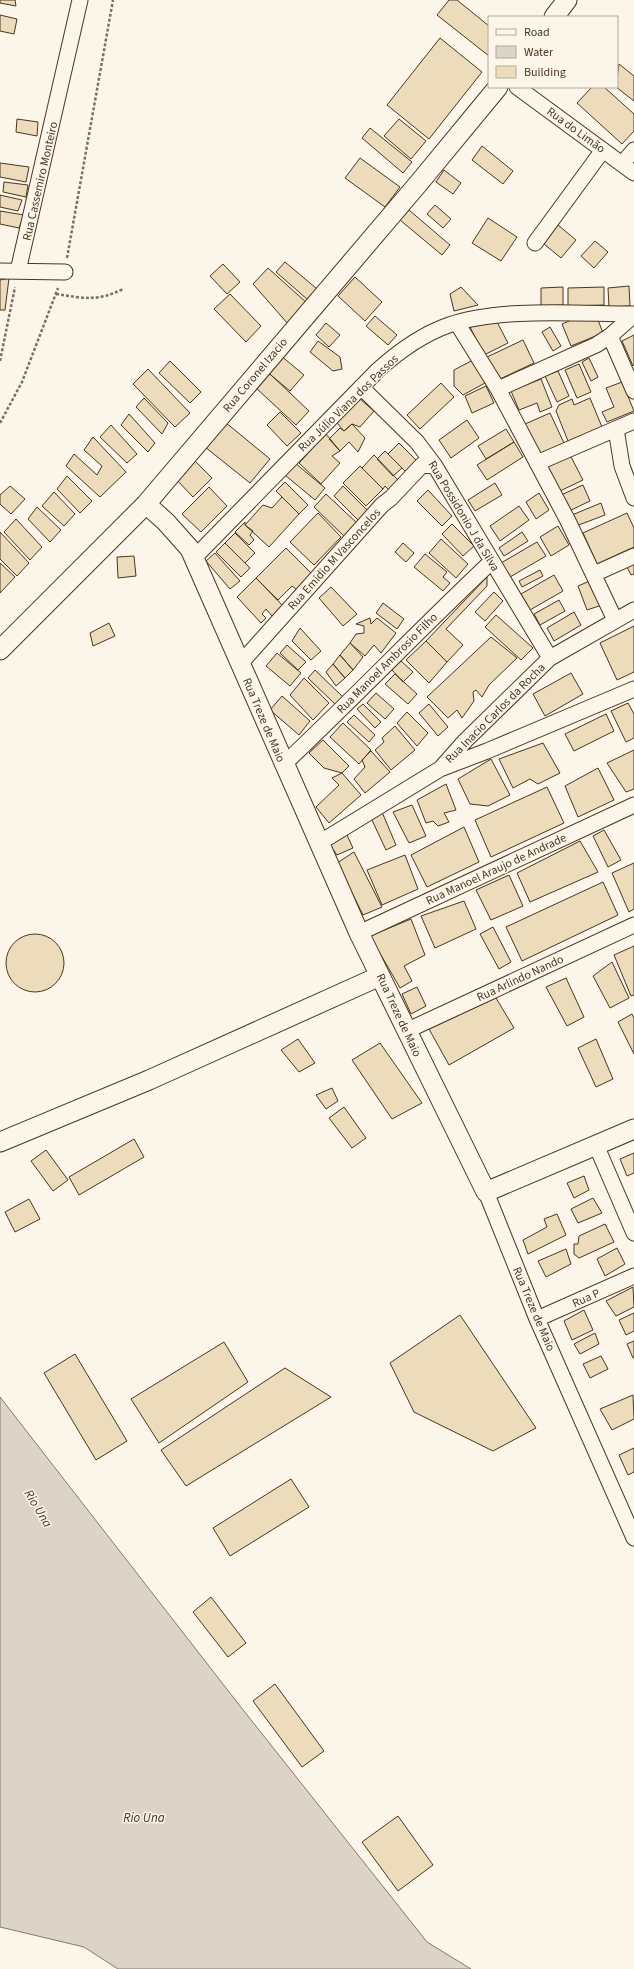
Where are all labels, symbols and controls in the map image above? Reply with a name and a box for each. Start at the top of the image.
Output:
legend [488,16,618,88]
text: Road [524,24,550,41]
text: Water [524,44,554,61]
text: Building [524,64,566,81]
street label: Rua do Limão [543,103,608,157]
street label: Rua Cassemiro Monteiro [19,120,62,242]
street label: Rua Coronel Izacio [219,334,292,416]
street label: Rua Júlio Viana dos Passos [294,351,402,456]
street label: Rua Possidonio J da Silva [424,458,503,575]
street label: Rua Emidio M Vasconcelos [284,505,385,614]
street label: Rua Manoel Ambrosio Filho [333,609,442,718]
street label: Rua Inacio Carlos da Rocha [442,660,549,767]
street label: Rua Treze de Maio [238,675,289,765]
street label: Rua Manoel Araujo de Andrade [423,829,569,910]
street label: Rua Arlindo Nando [474,951,566,1006]
street label: Rua Treze de Maio [372,971,425,1060]
street label: Rua Treze de Maio [508,1264,559,1354]
street label: Rua P [570,1285,603,1312]
water label: Rio Una [20,1486,57,1531]
water label: Rio Una [123,1809,165,1827]

